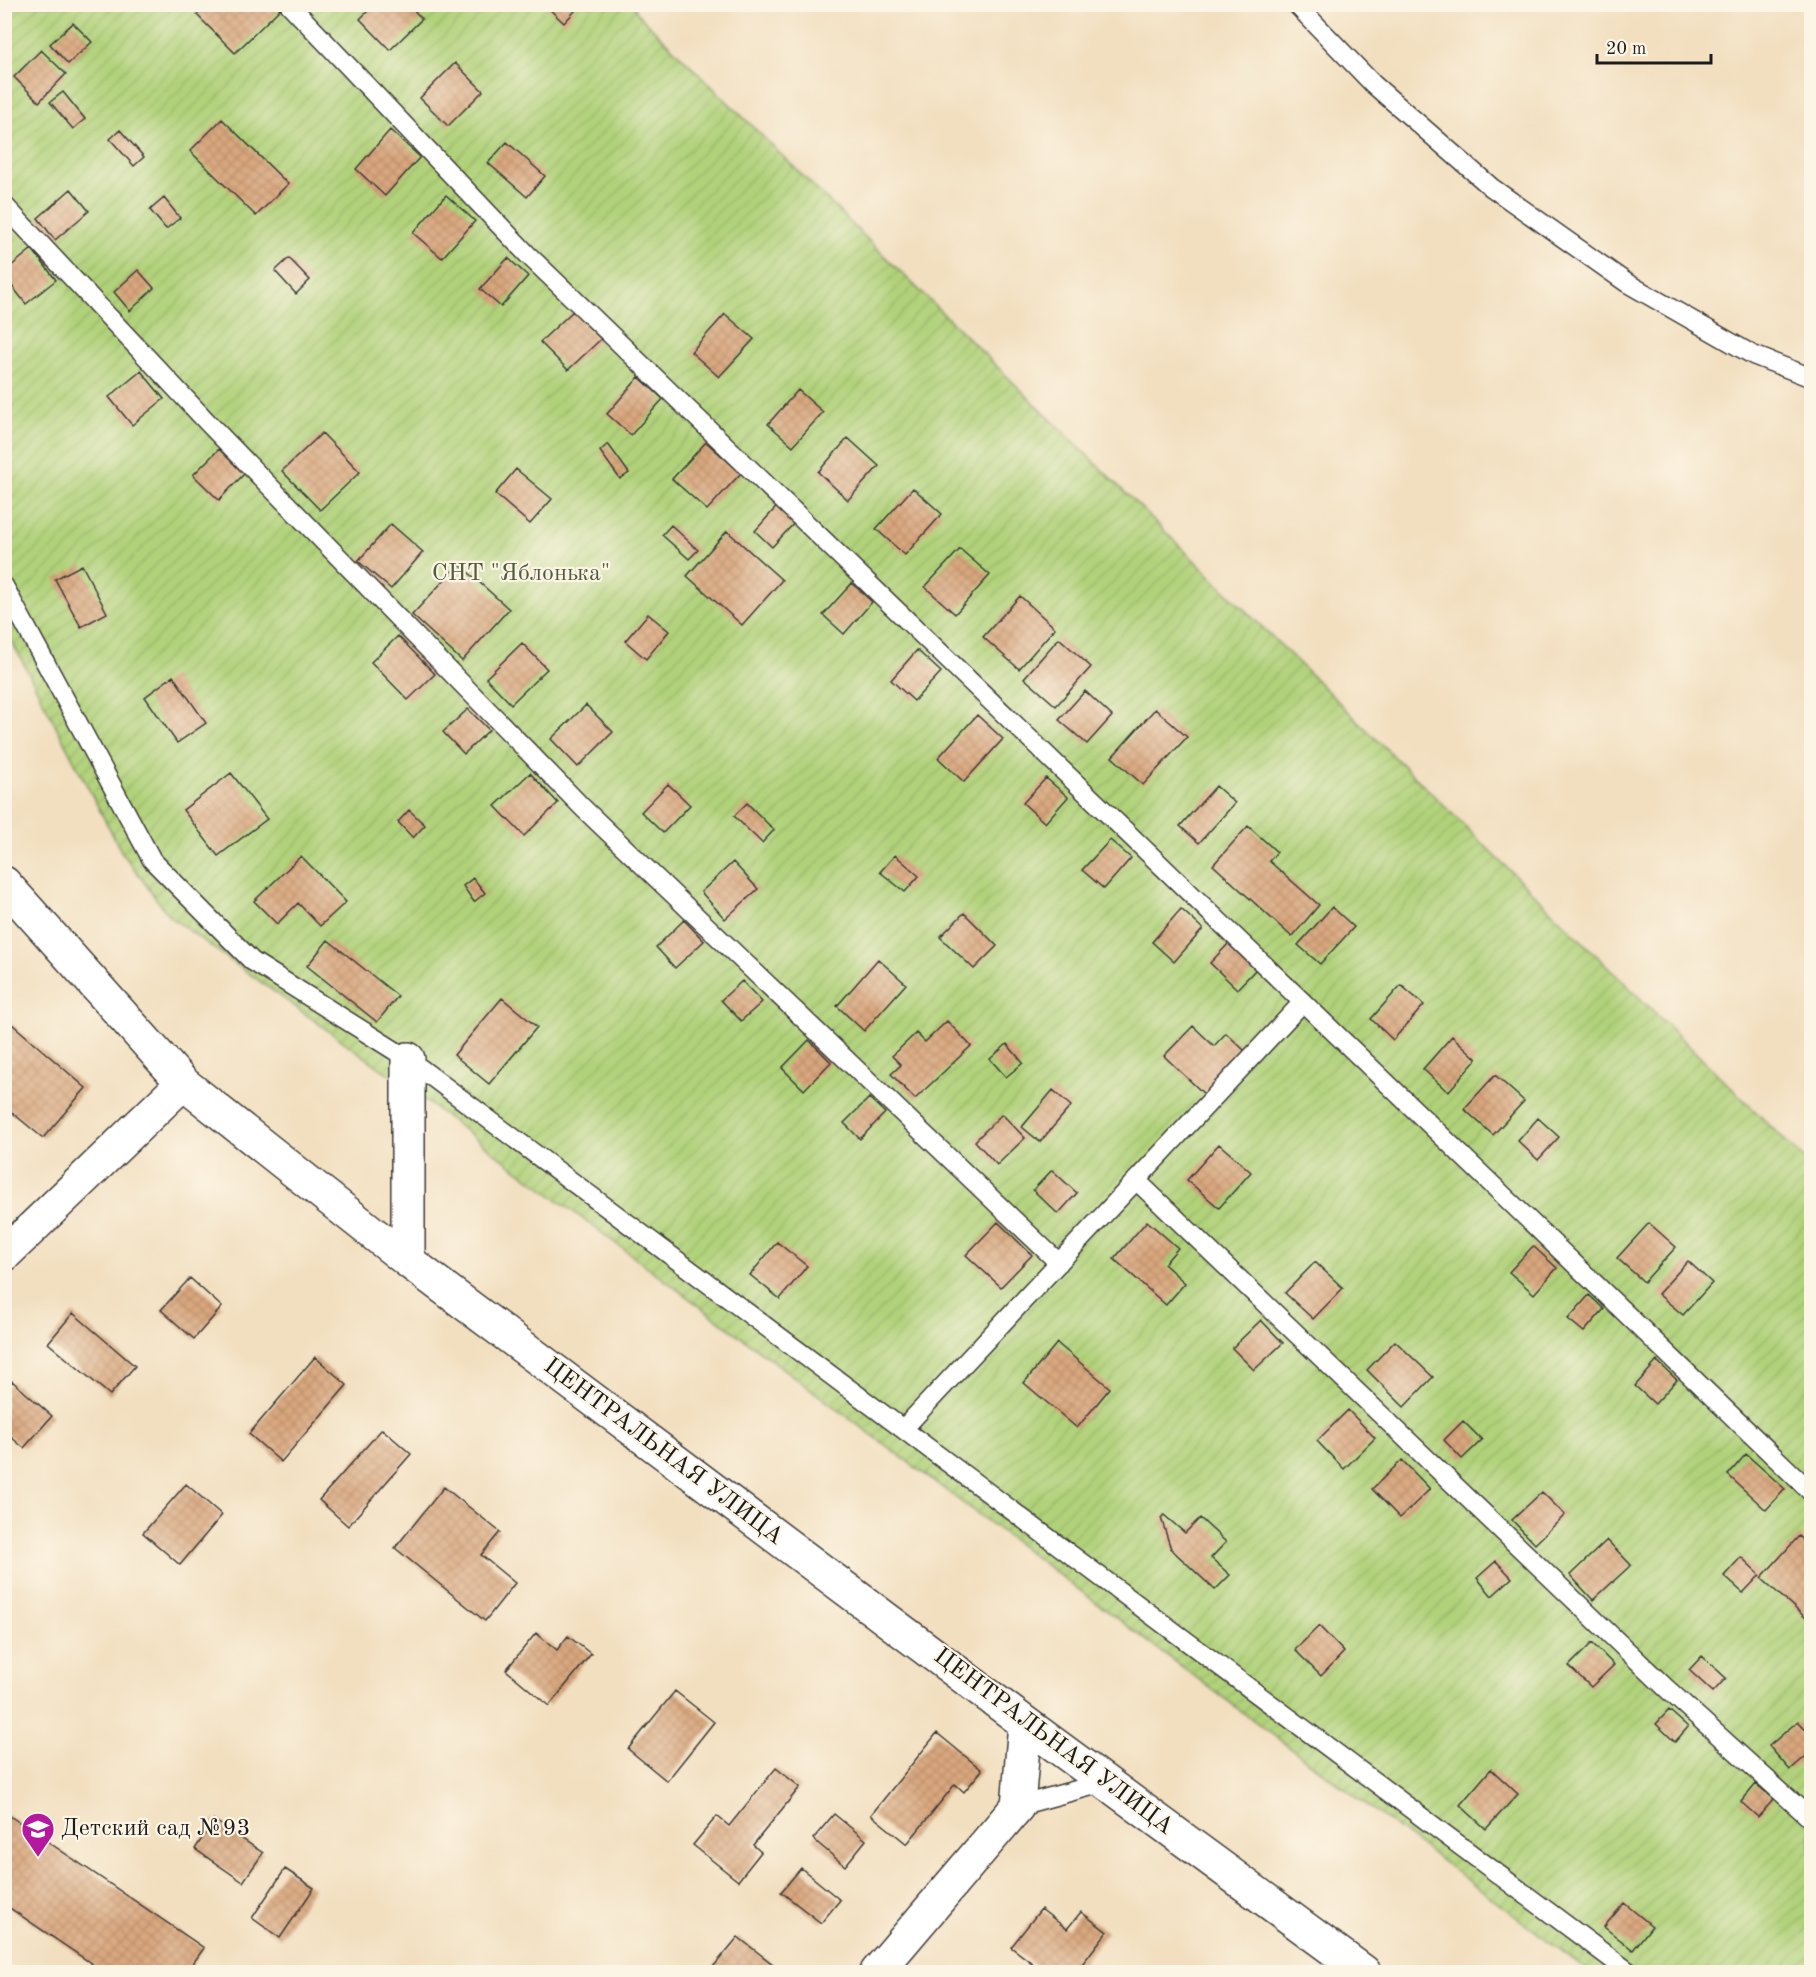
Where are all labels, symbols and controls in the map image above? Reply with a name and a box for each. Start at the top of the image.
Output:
scale bar [1597,27,1711,65]
text: 20 m [1606,40,1646,58]
park label: СНТ "Яблонька" [432,562,610,586]
street label: ЦЕНТРАЛЬНАЯ УЛИЦА [539,1354,787,1550]
street label: ЦЕНТРАЛЬНАЯ УЛИЦА [929,1644,1177,1840]
school or university icon: Детский сад №93 [20,1811,56,1858]
place label: Детский сад №93 [61,1817,250,1841]

